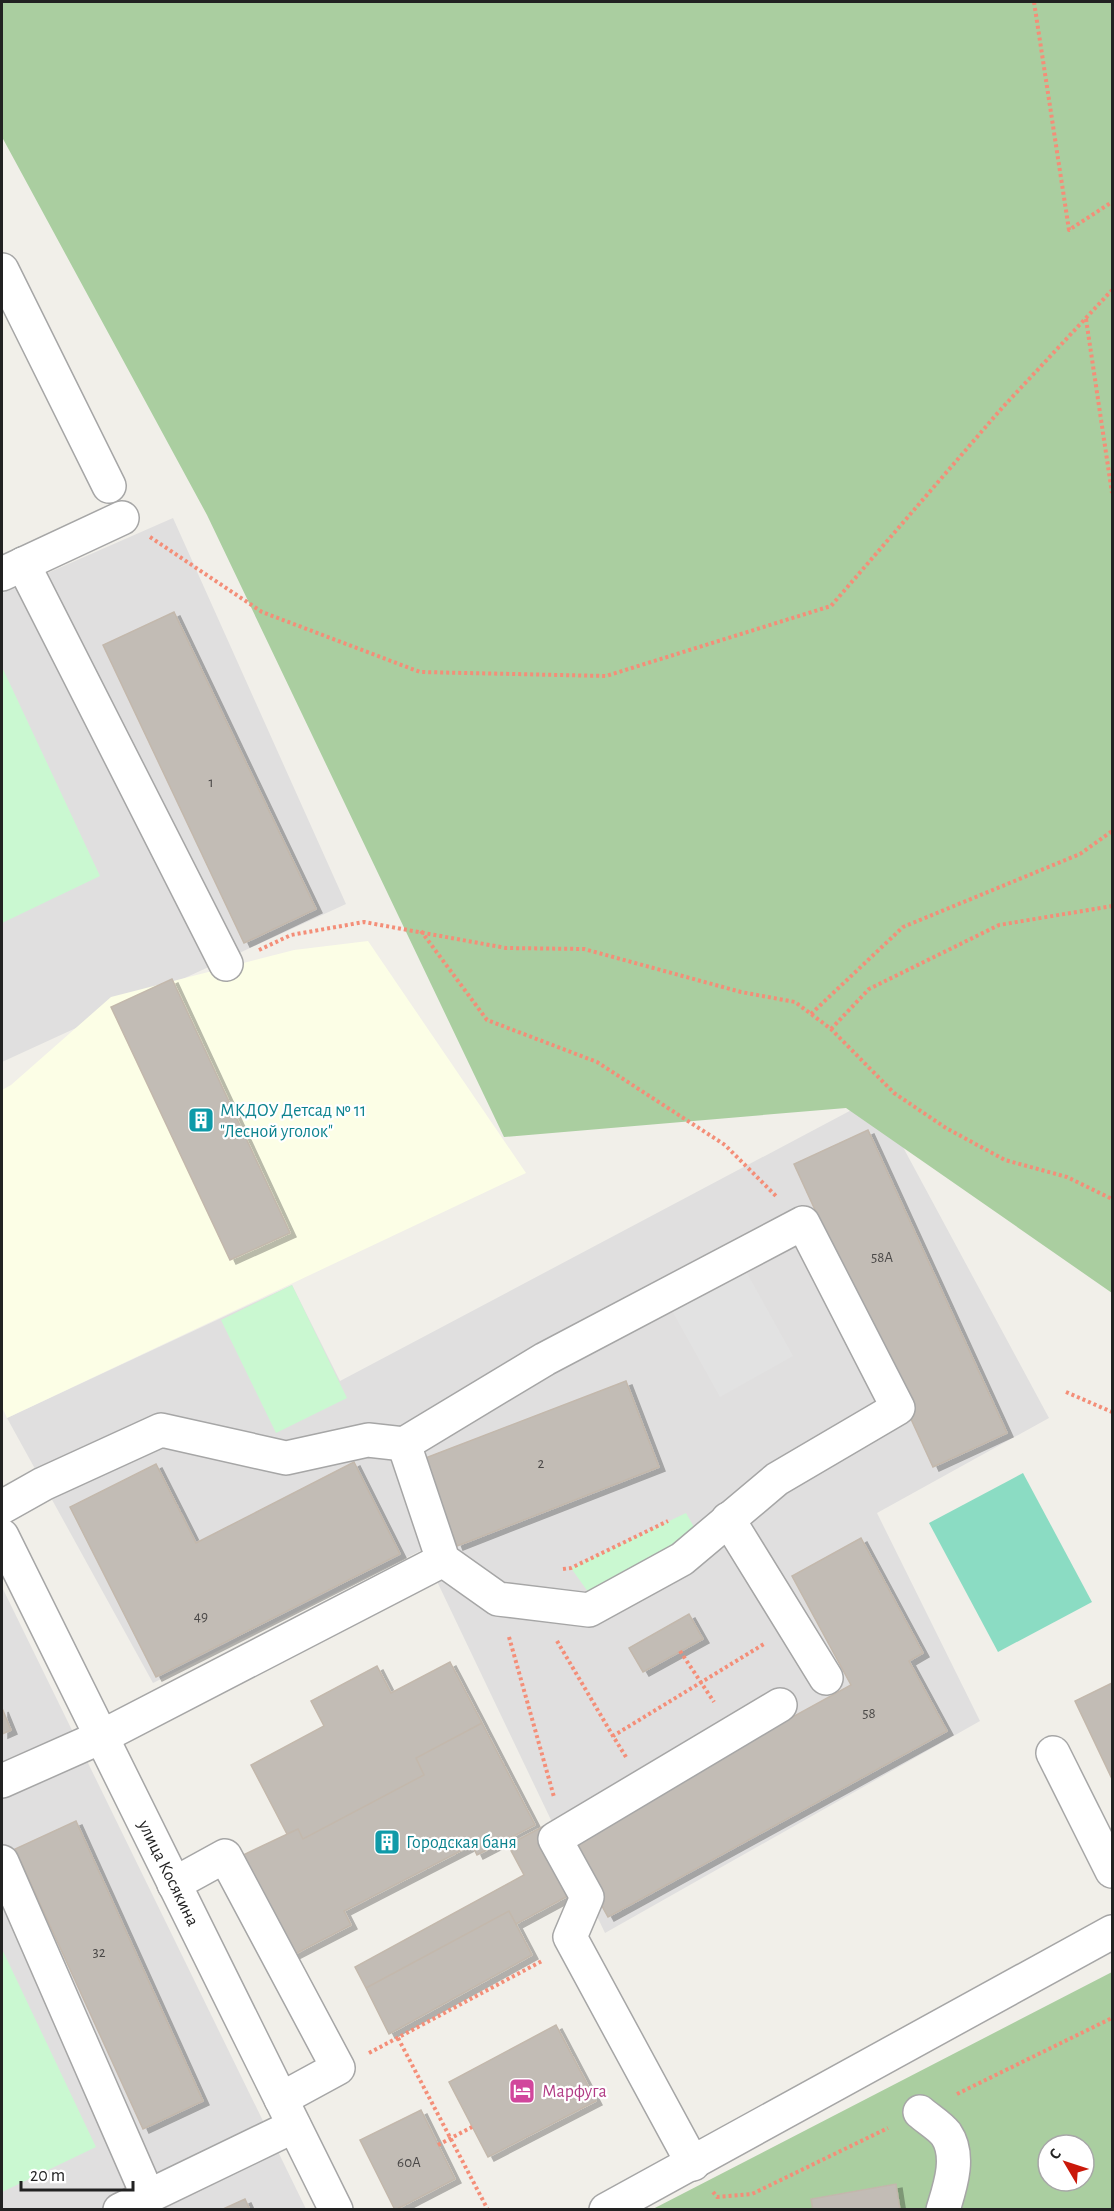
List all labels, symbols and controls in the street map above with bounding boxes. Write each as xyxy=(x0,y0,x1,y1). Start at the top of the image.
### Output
house number: 1 xyxy=(208,775,214,790)
place label: МКДОУ Детсад № 11 "Лесной уголок" xyxy=(220,1102,366,1141)
building icon: МКДОУ Детсад № 11 "Лесной уголок" xyxy=(186,1105,216,1135)
house number: 58А xyxy=(871,1250,893,1265)
house number: 2 xyxy=(538,1456,545,1471)
house number: 49 xyxy=(194,1609,208,1624)
house number: 58 xyxy=(862,1706,876,1721)
street label: улица Косякина xyxy=(134,1817,202,1929)
building icon: Городская баня xyxy=(372,1827,402,1857)
place label: Городская баня xyxy=(406,1833,517,1852)
house number: 32 xyxy=(92,1945,106,1960)
hotel icon: Марфуга xyxy=(507,2076,537,2106)
place label: Марфуга xyxy=(542,2083,607,2101)
north arrow xyxy=(1036,2133,1096,2193)
text: С xyxy=(1046,2146,1064,2163)
scale bar xyxy=(21,2154,134,2192)
house number: 60А xyxy=(397,2155,421,2170)
text: 20 m xyxy=(30,2167,65,2185)

